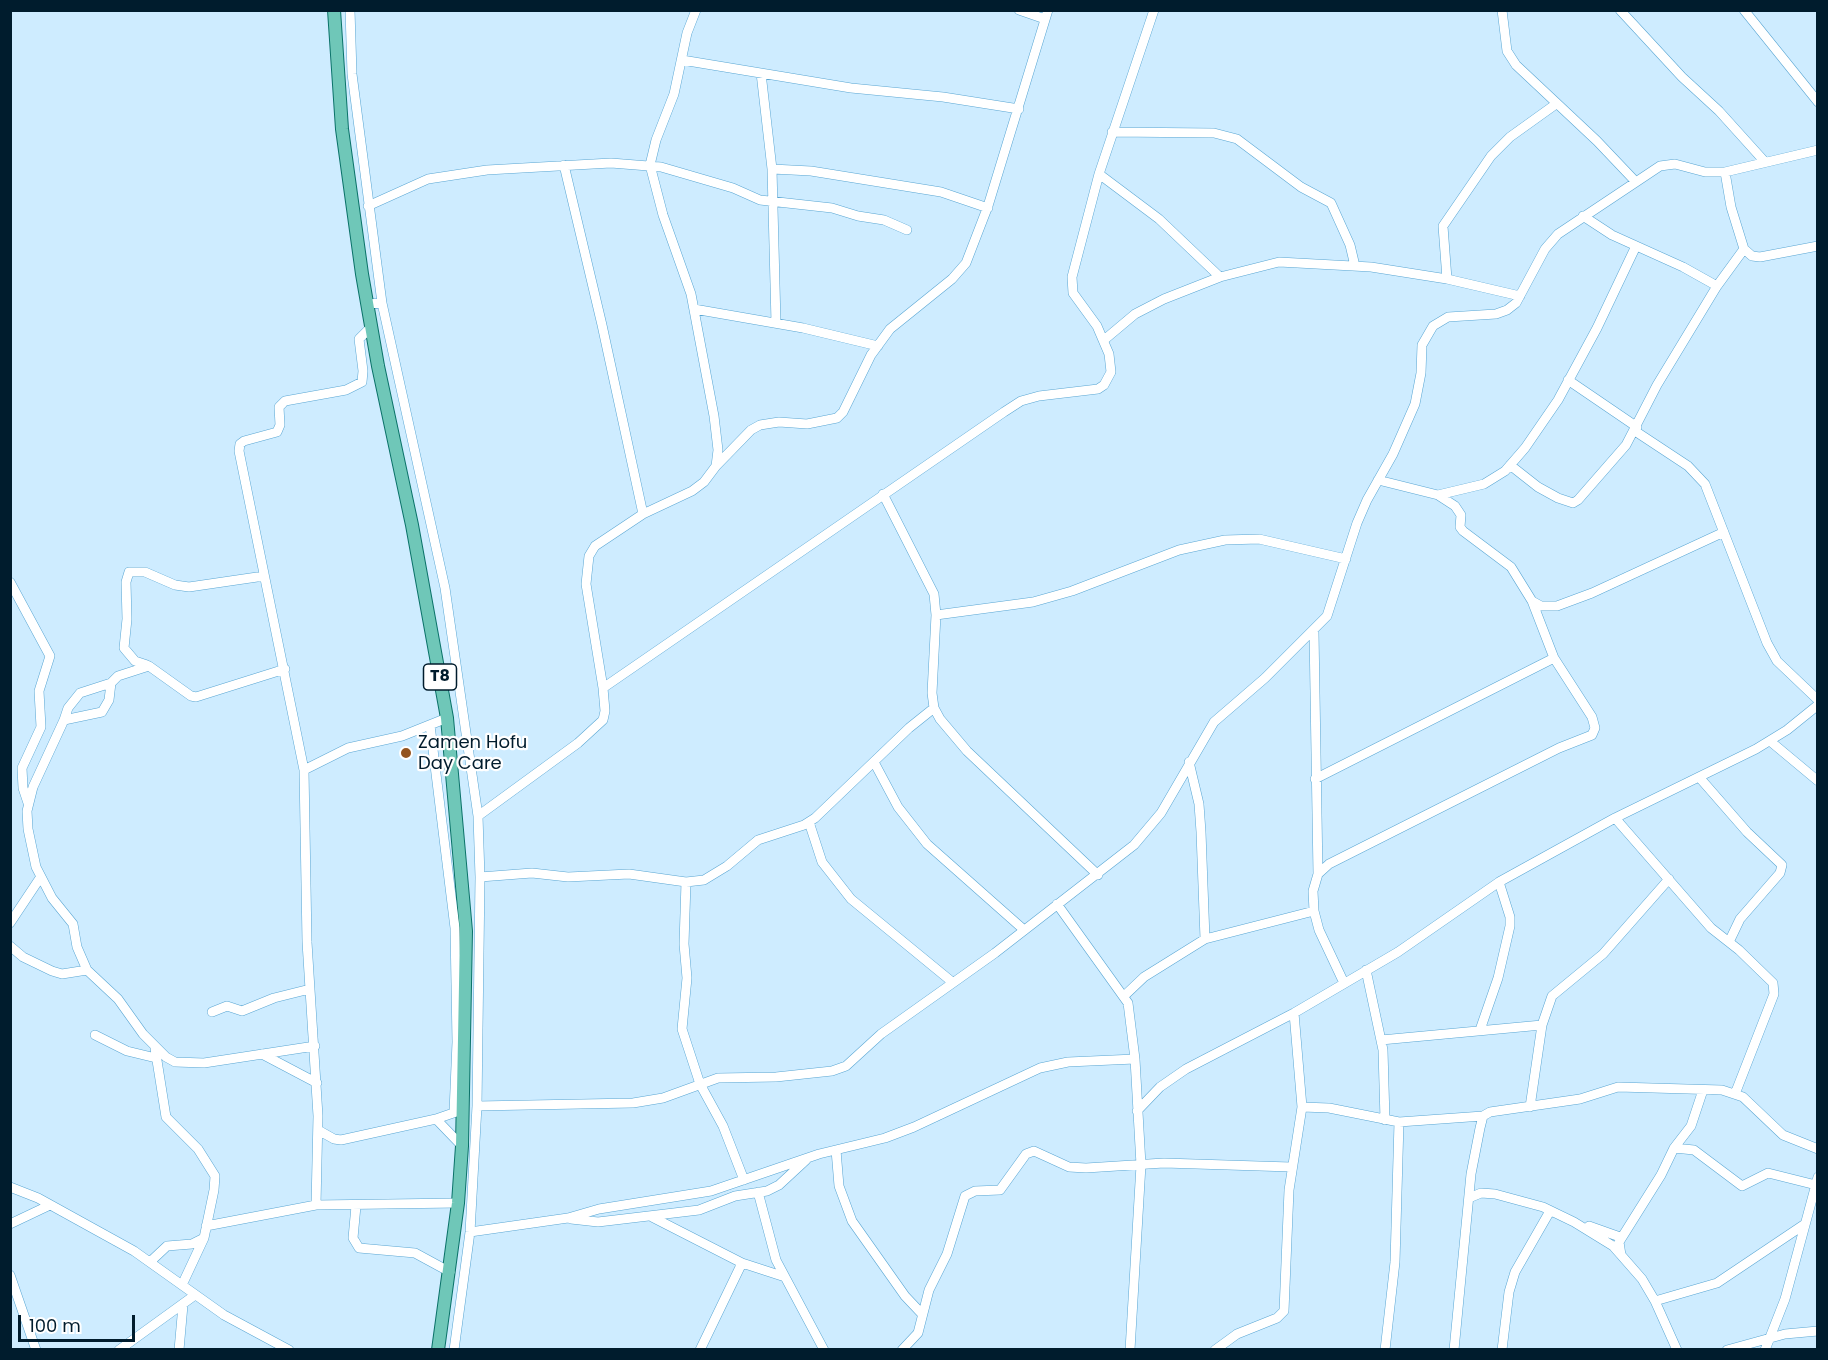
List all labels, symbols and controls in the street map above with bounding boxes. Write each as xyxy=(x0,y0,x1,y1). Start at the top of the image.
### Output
road number: T8 xyxy=(424,664,456,690)
place label: Zamen Hofu Day Care xyxy=(418,732,527,774)
marker: Zamen Hofu Day Care xyxy=(399,746,413,760)
scale bar xyxy=(21,1303,138,1341)
text: 100 m xyxy=(29,1313,81,1338)

